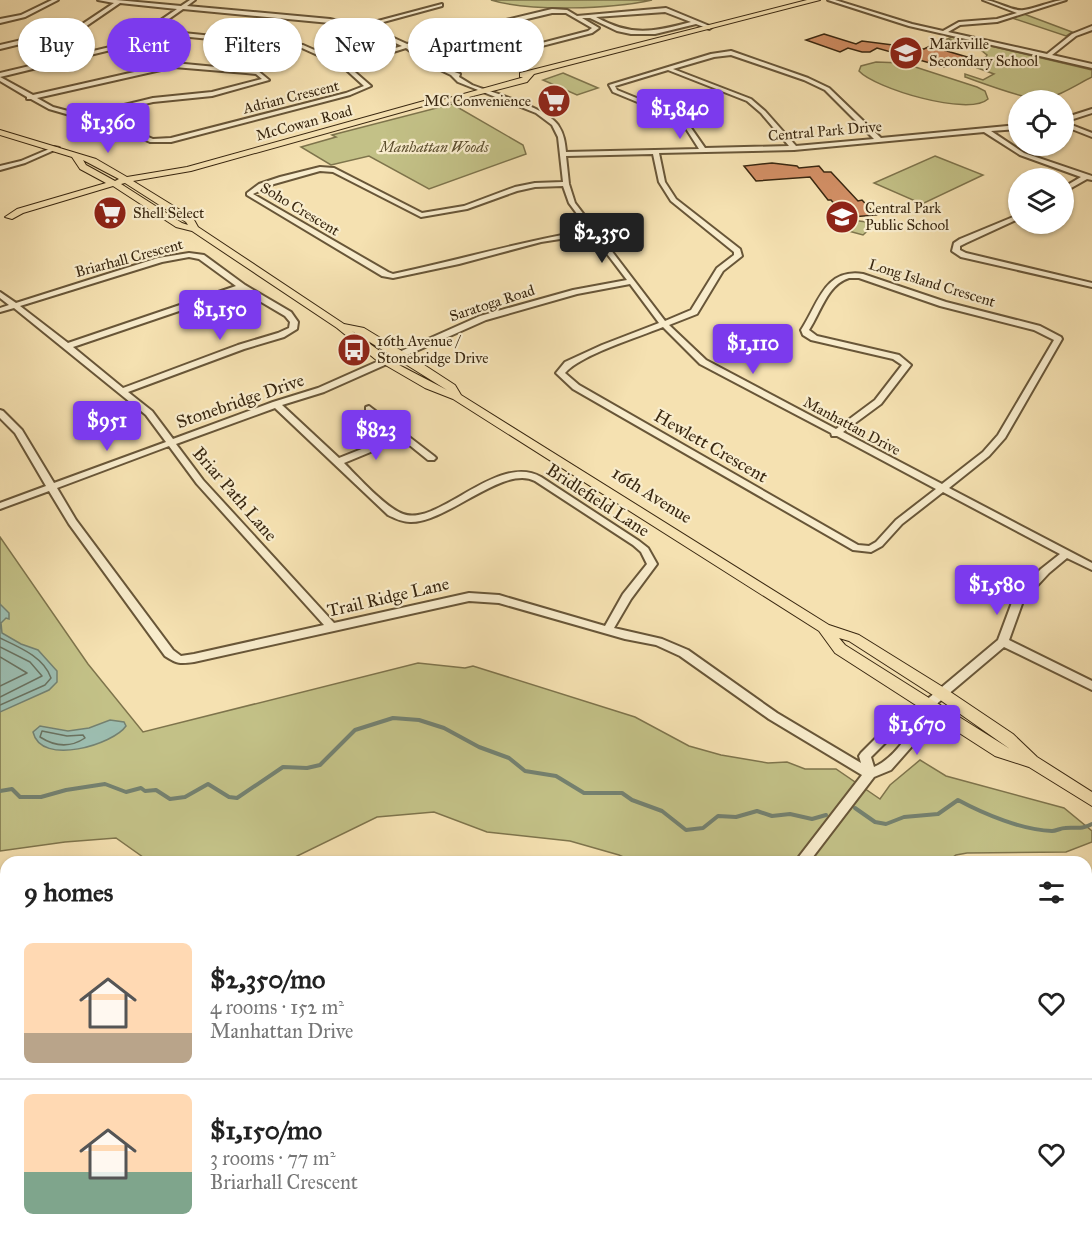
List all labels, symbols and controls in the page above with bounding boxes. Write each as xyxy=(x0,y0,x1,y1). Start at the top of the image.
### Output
chip: Buy xyxy=(18,18,95,72)
chip: Rent xyxy=(107,18,191,72)
chip: Filters xyxy=(203,18,302,72)
chip: New xyxy=(314,18,396,72)
chip: Apartment xyxy=(408,18,544,72)
school or university icon: Markville Secondary School xyxy=(888,35,924,71)
place label: Markville Secondary School xyxy=(929,35,1039,70)
street label: Adrian Crescent xyxy=(240,76,342,118)
supermarket icon: MC Convenience xyxy=(536,83,572,119)
pin: $1,840 xyxy=(631,89,729,140)
map controls xyxy=(1008,90,1074,234)
button: locate xyxy=(1008,90,1074,156)
place label: MC Convenience xyxy=(424,92,531,110)
text: $1,840 xyxy=(651,96,709,120)
street label: McCowan Road xyxy=(254,101,355,144)
pin: $1,360 xyxy=(59,103,157,154)
text: $1,360 xyxy=(81,110,135,134)
street label: Central Park Drive xyxy=(767,117,883,145)
park label: Manhattan Woods xyxy=(378,138,489,156)
button: layers xyxy=(1008,168,1074,234)
street label: Soho Crescent xyxy=(257,178,343,240)
supermarket icon: Shell Select xyxy=(92,195,128,231)
school or university icon: Central Park Public School xyxy=(824,199,860,235)
place label: Central Park Public School xyxy=(865,199,950,234)
place label: Shell Select xyxy=(133,204,205,222)
pin: $2,350 xyxy=(553,213,651,264)
text: $2,350 xyxy=(574,220,630,244)
street label: Briarhall Crescent xyxy=(73,235,186,281)
street label: Long Island Crescent xyxy=(866,255,998,311)
street label: Saratoga Road xyxy=(447,281,537,325)
pin: $1,150 xyxy=(171,290,269,341)
text: $1,150 xyxy=(193,297,247,321)
pin: $1,110 xyxy=(704,324,802,375)
text: $1,110 xyxy=(727,331,779,355)
bus stop icon: 16th Avenue / Stonebridge Drive xyxy=(336,332,372,368)
place label: 16th Avenue / Stonebridge Drive xyxy=(377,332,489,367)
street label: Stonebridge Drive xyxy=(173,369,307,434)
street label: Manhattan Drive xyxy=(800,393,904,459)
pin: $951 xyxy=(71,401,143,452)
street label: Hewlett Crescent xyxy=(650,405,772,488)
text: $951 xyxy=(87,408,127,432)
pin: $823 xyxy=(340,410,412,461)
text: $823 xyxy=(356,417,396,441)
street label: Briar Path Lane xyxy=(188,442,282,546)
street label: Bridlefield Lane xyxy=(542,458,654,542)
street label: 16th Avenue xyxy=(608,462,696,528)
pin: $1,580 xyxy=(948,565,1046,616)
street label: Trail Ridge Lane xyxy=(325,572,451,623)
text: $1,580 xyxy=(969,572,1025,596)
pin: $1,670 xyxy=(868,705,966,756)
text: $1,670 xyxy=(888,712,946,736)
text: 9 homes xyxy=(24,876,113,908)
icon: filters xyxy=(1035,876,1068,909)
text: $2,350/mo xyxy=(210,963,325,995)
icon: home xyxy=(72,967,144,1039)
icon: heart xyxy=(1035,987,1068,1020)
text: 4 rooms · 152 m² xyxy=(210,995,344,1019)
text: Manhattan Drive xyxy=(210,1019,353,1043)
text: $1,150/mo xyxy=(210,1114,322,1146)
icon: home xyxy=(72,1118,144,1190)
icon: heart xyxy=(1035,1138,1068,1171)
text: 3 rooms · 77 m² xyxy=(210,1146,335,1170)
text: Briarhall Crescent xyxy=(210,1170,358,1194)

